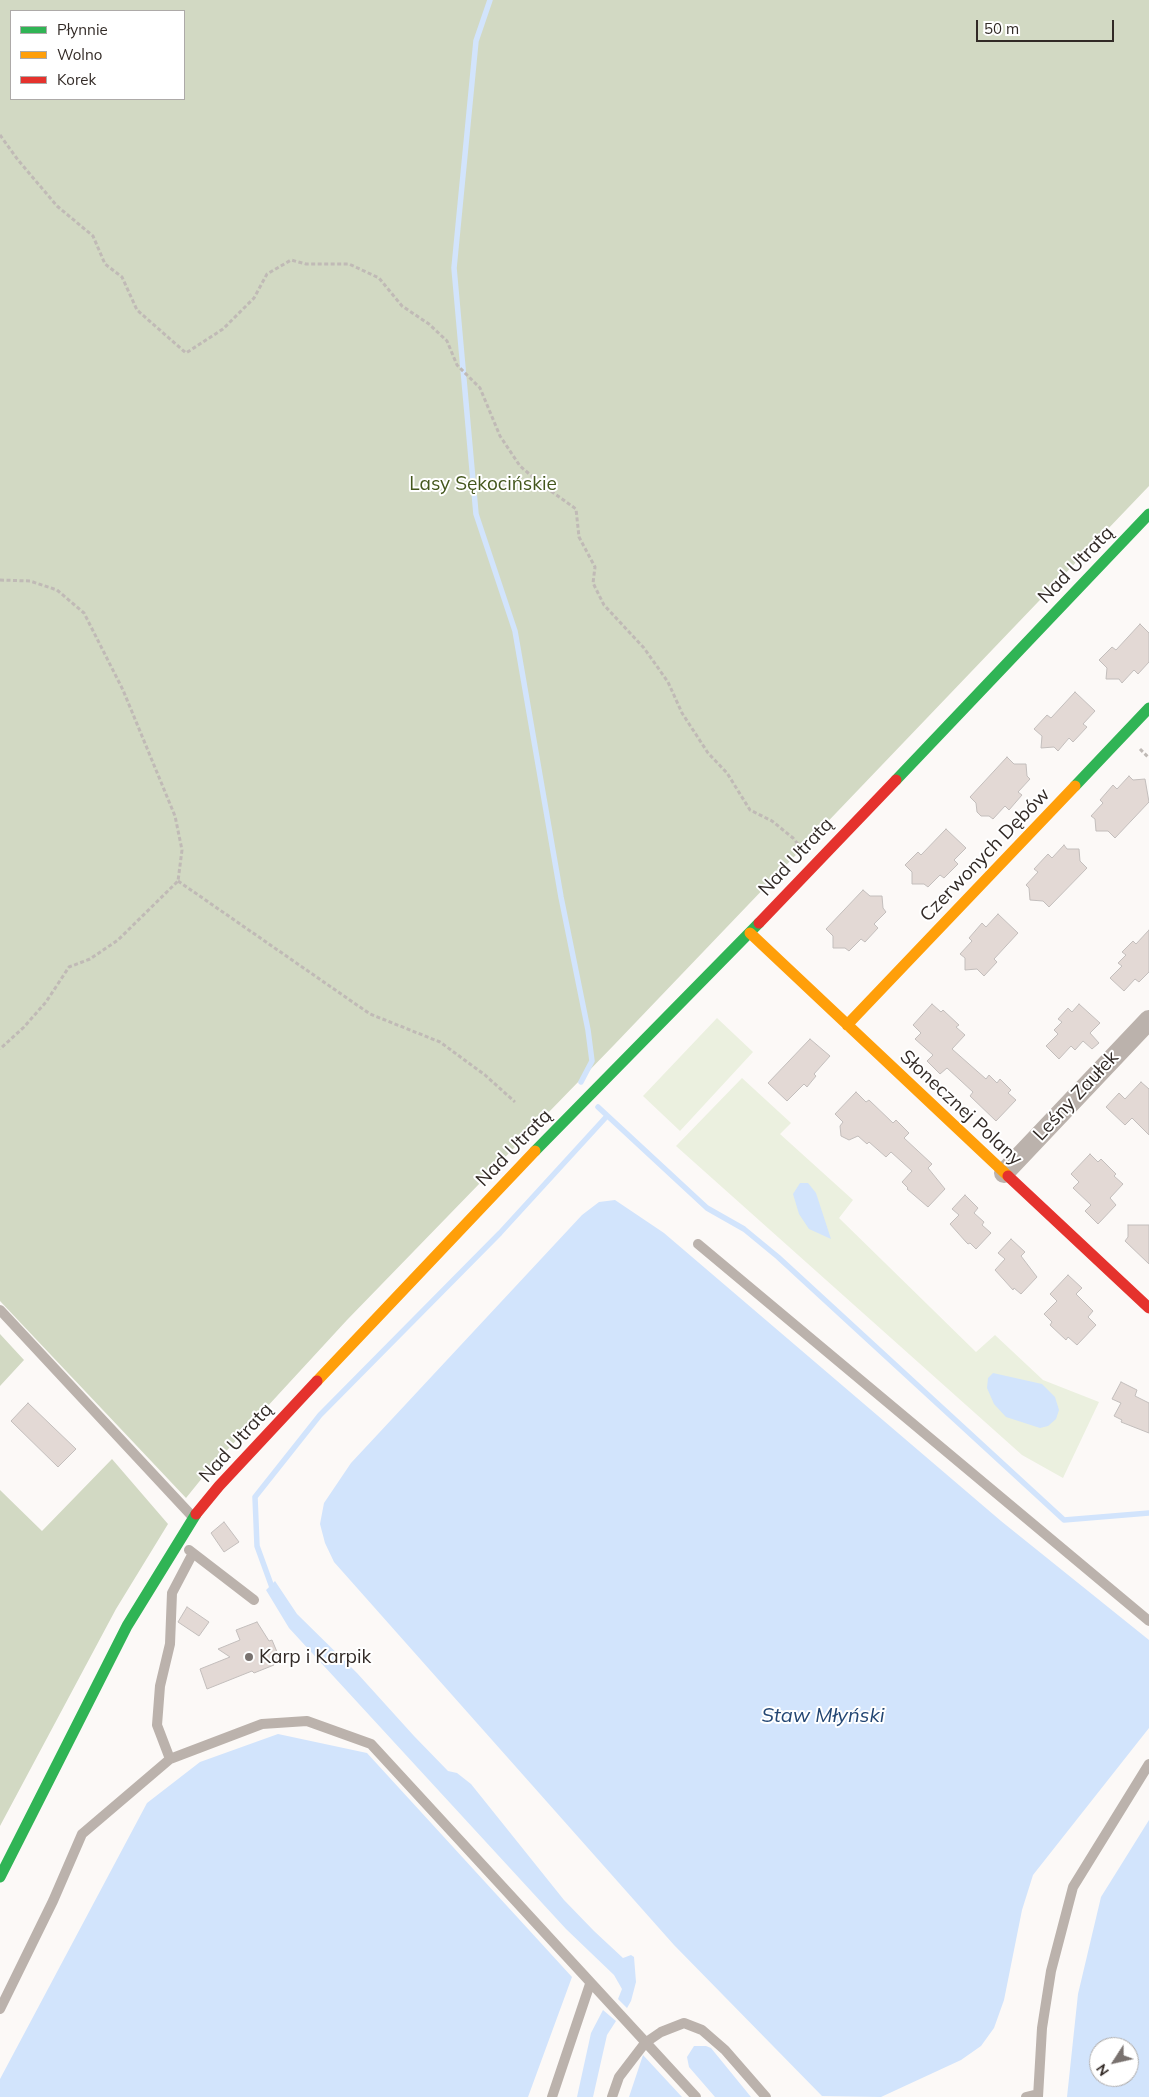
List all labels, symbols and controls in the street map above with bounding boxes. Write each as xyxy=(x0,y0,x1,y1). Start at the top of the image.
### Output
legend xyxy=(10,10,185,100)
scale bar xyxy=(979,10,1116,42)
text: 50 m xyxy=(984,19,1019,38)
text: Płynnie xyxy=(57,20,108,39)
text: Wolno xyxy=(57,45,102,64)
text: Korek xyxy=(57,70,96,89)
park label: Lasy Sękocińskie xyxy=(409,473,557,495)
street label: Nad Utratą xyxy=(1034,522,1118,608)
street label: Czerwonych Dębów xyxy=(915,783,1055,927)
street label: Nad Utratą xyxy=(754,813,838,901)
street label: Słonecznej Polany xyxy=(895,1046,1027,1170)
street label: Leśny Zaułek xyxy=(1029,1046,1123,1146)
street label: Nad Utratą xyxy=(472,1105,556,1191)
street label: Nad Utratą xyxy=(194,1399,278,1487)
place label: Karp i Karpik xyxy=(259,1646,371,1668)
marker: Karp i Karpik xyxy=(243,1651,255,1663)
water label: Staw Młyński xyxy=(761,1704,885,1728)
north arrow xyxy=(1089,2037,1139,2087)
text: N xyxy=(1092,2061,1113,2080)

